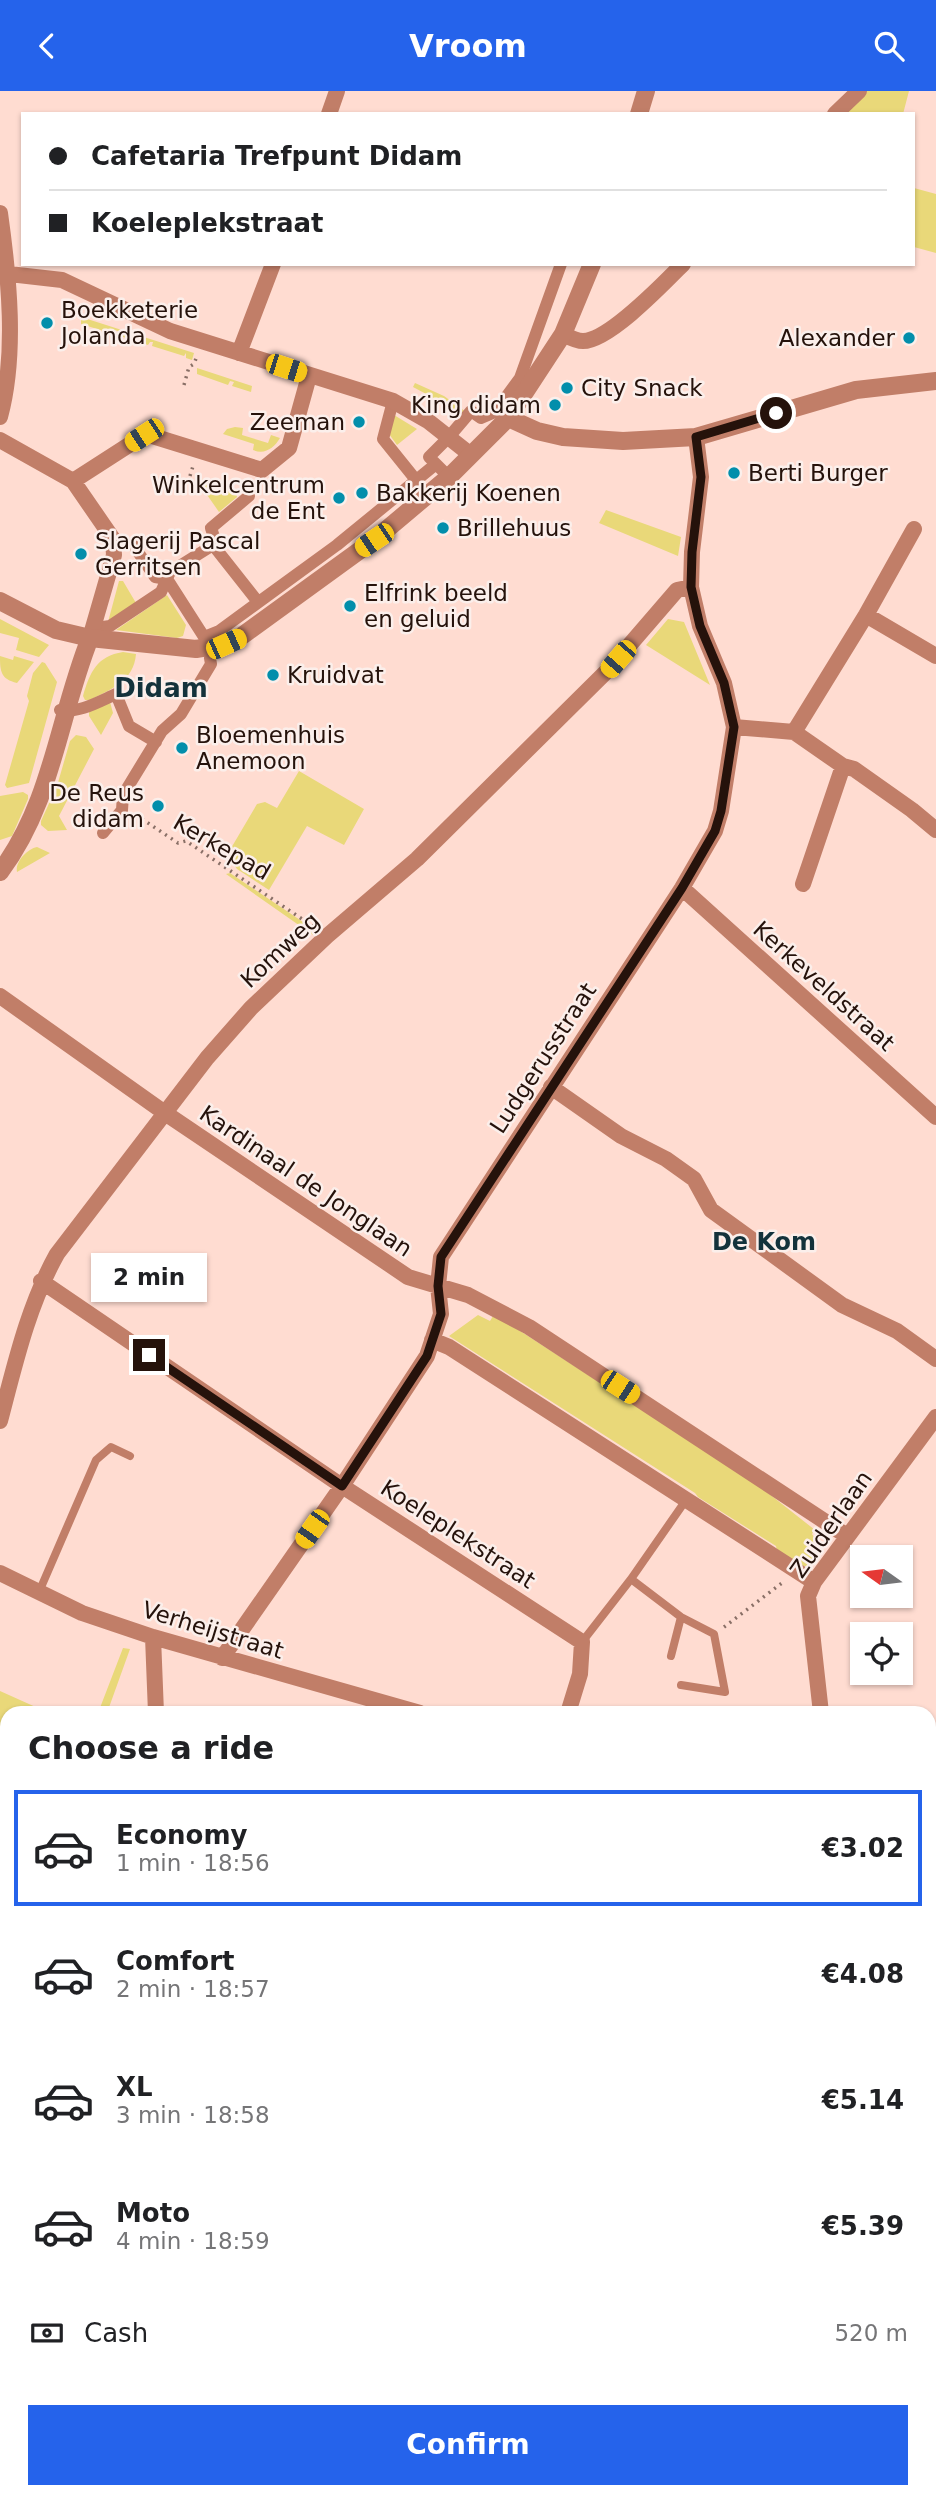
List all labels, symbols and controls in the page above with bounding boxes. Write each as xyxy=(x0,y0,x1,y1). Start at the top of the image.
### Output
icon: back xyxy=(28,27,66,65)
text: Vroom xyxy=(409,27,527,65)
icon: search xyxy=(870,27,908,65)
text: Cafetaria Trefpunt Didam xyxy=(91,141,462,171)
text: Koeleplekstraat xyxy=(91,208,323,238)
place label: Boekketerie Jolanda xyxy=(59,297,198,349)
marker: Boekketerie Jolanda xyxy=(39,315,55,331)
place label: Alexander xyxy=(779,325,896,351)
marker: Alexander xyxy=(901,330,917,346)
car xyxy=(263,352,310,384)
place label: City Snack xyxy=(581,375,703,401)
marker: City Snack xyxy=(559,380,575,396)
place label: King didam xyxy=(411,392,541,418)
marker: King didam xyxy=(547,397,563,413)
route start xyxy=(760,397,792,429)
place label: Zeeman xyxy=(250,409,345,435)
marker: Zeeman xyxy=(351,414,367,430)
car xyxy=(121,415,168,455)
place label: Berti Burger xyxy=(748,460,888,486)
marker: Berti Burger xyxy=(726,465,742,481)
place label: Winkelcentrum de Ent xyxy=(152,472,325,524)
place label: Bakkerij Koenen xyxy=(376,480,561,506)
marker: Bakkerij Koenen xyxy=(354,485,370,501)
marker: Winkelcentrum de Ent xyxy=(331,490,347,506)
place label: Brillehuus xyxy=(457,515,571,541)
car xyxy=(351,520,398,560)
marker: Brillehuus xyxy=(435,520,451,536)
place label: Slagerij Pascal Gerritsen xyxy=(95,528,260,580)
marker: Slagerij Pascal Gerritsen xyxy=(73,546,89,562)
place label: Elfrink beeld en geluid xyxy=(364,580,508,632)
marker: Elfrink beeld en geluid xyxy=(342,598,358,614)
car xyxy=(203,626,250,662)
car xyxy=(597,636,640,682)
place label: Kruidvat xyxy=(287,662,384,688)
marker: Kruidvat xyxy=(265,667,281,683)
district label: Didam xyxy=(114,673,208,703)
place label: Bloemenhuis Anemoon xyxy=(196,722,345,774)
marker: Bloemenhuis Anemoon xyxy=(174,740,190,756)
place label: De Reus didam xyxy=(49,780,144,832)
marker: De Reus didam xyxy=(150,798,166,814)
street label: Kerkepad xyxy=(169,809,275,885)
street label: Komweg xyxy=(235,907,325,993)
street label: Kerkeveldstraat xyxy=(748,916,900,1056)
street label: Ludgerusstraat xyxy=(485,978,601,1138)
street label: Kardinaal de Jonglaan xyxy=(195,1100,417,1262)
district label: De Kom xyxy=(712,1228,816,1256)
callout: 2 min xyxy=(91,1253,207,1303)
text: 2 min xyxy=(113,1264,185,1290)
route end xyxy=(133,1339,165,1371)
car xyxy=(597,1367,644,1407)
street label: Zuiderlaan xyxy=(785,1466,877,1582)
street label: Koeleplekstraat xyxy=(376,1474,540,1594)
car xyxy=(292,1506,333,1552)
north arrow xyxy=(850,1545,914,1608)
map controls xyxy=(850,1545,913,1685)
street label: Verheijstraat xyxy=(139,1596,287,1664)
button: locate xyxy=(850,1622,913,1685)
text: Choose a ride xyxy=(28,1729,274,1767)
icon: car xyxy=(32,1817,95,1880)
text: Economy xyxy=(116,1820,247,1850)
text: €3.02 xyxy=(822,1833,904,1863)
text: 1 min · 18:56 xyxy=(116,1850,270,1876)
icon: car xyxy=(32,1943,95,2006)
text: Comfort xyxy=(116,1946,234,1976)
text: €4.08 xyxy=(822,1959,904,1989)
text: 2 min · 18:57 xyxy=(116,1976,270,2002)
icon: car xyxy=(32,2069,95,2132)
text: XL xyxy=(116,2072,153,2102)
text: €5.14 xyxy=(822,2085,904,2115)
text: 3 min · 18:58 xyxy=(116,2102,270,2128)
icon: car xyxy=(32,2195,95,2258)
text: Moto xyxy=(116,2198,190,2228)
text: €5.39 xyxy=(822,2211,904,2241)
text: 4 min · 18:59 xyxy=(116,2228,270,2254)
icon: cash xyxy=(28,2314,66,2352)
text: Cash xyxy=(84,2318,148,2348)
text: 520 m xyxy=(834,2320,908,2346)
button: Confirm xyxy=(28,2405,908,2485)

